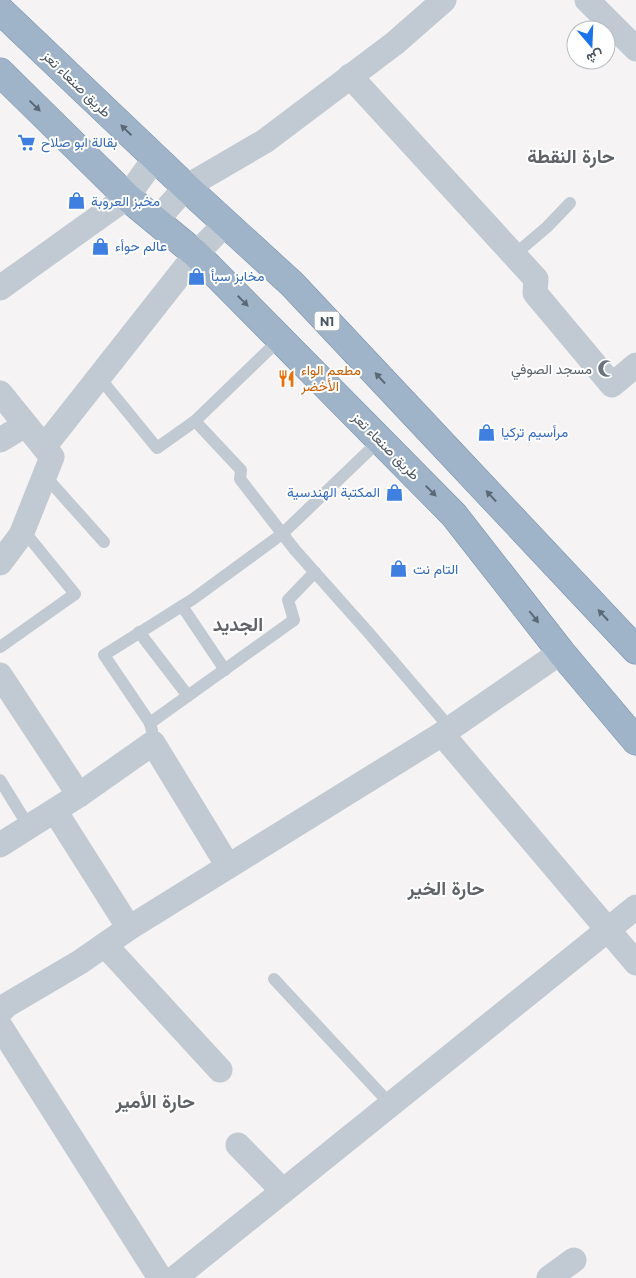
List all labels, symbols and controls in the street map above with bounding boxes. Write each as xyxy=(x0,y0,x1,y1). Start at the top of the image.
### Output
north arrow xyxy=(566,20,616,70)
street label: طريق صنعاء تعز xyxy=(38,46,115,121)
text: ش xyxy=(584,46,606,69)
one-way arrow xyxy=(29,100,41,112)
one-way arrow xyxy=(120,124,132,136)
supermarket icon: بقالة ابو صلاح xyxy=(17,132,37,152)
place label: بقالة ابو صلاح xyxy=(41,133,118,153)
district label: حارة النقطة xyxy=(527,145,615,169)
shop icon: مخبز العروبة xyxy=(67,191,87,211)
place label: مخبز العروبة xyxy=(91,192,160,210)
shop icon: عالم حوأء xyxy=(91,236,111,256)
place label: عالم حوأء xyxy=(115,237,167,255)
shop icon: مخابز سبأ xyxy=(187,266,207,286)
place label: مخابز سبأ xyxy=(211,267,264,285)
one-way arrow xyxy=(237,295,249,307)
road number: N1 xyxy=(314,312,340,331)
mosque icon: مسجد الصوفي xyxy=(596,359,616,379)
place label: مسجد الصوفي xyxy=(511,360,592,381)
place label: مطعم الواء الأخضر xyxy=(300,361,361,395)
restaurant icon: مطعم الواء الأخضر xyxy=(277,368,297,388)
one-way arrow xyxy=(374,372,386,384)
street label: طريق صنعاء تعز xyxy=(348,408,424,484)
shop icon: مرأسيم تركيا xyxy=(477,422,497,442)
place label: مرأسيم تركيا xyxy=(501,423,568,441)
shop icon: المكتبة الهندسية xyxy=(384,482,404,502)
place label: المكتبة الهندسية xyxy=(287,483,380,501)
one-way arrow xyxy=(425,485,437,497)
one-way arrow xyxy=(485,491,497,503)
shop icon: التام نت xyxy=(389,559,409,579)
place label: التام نت xyxy=(413,560,458,578)
one-way arrow xyxy=(597,609,609,621)
one-way arrow xyxy=(528,610,539,623)
district label: الجديد xyxy=(213,613,263,636)
district label: حارة الخير xyxy=(407,877,484,901)
district label: حارة الأمير xyxy=(114,1090,195,1114)

